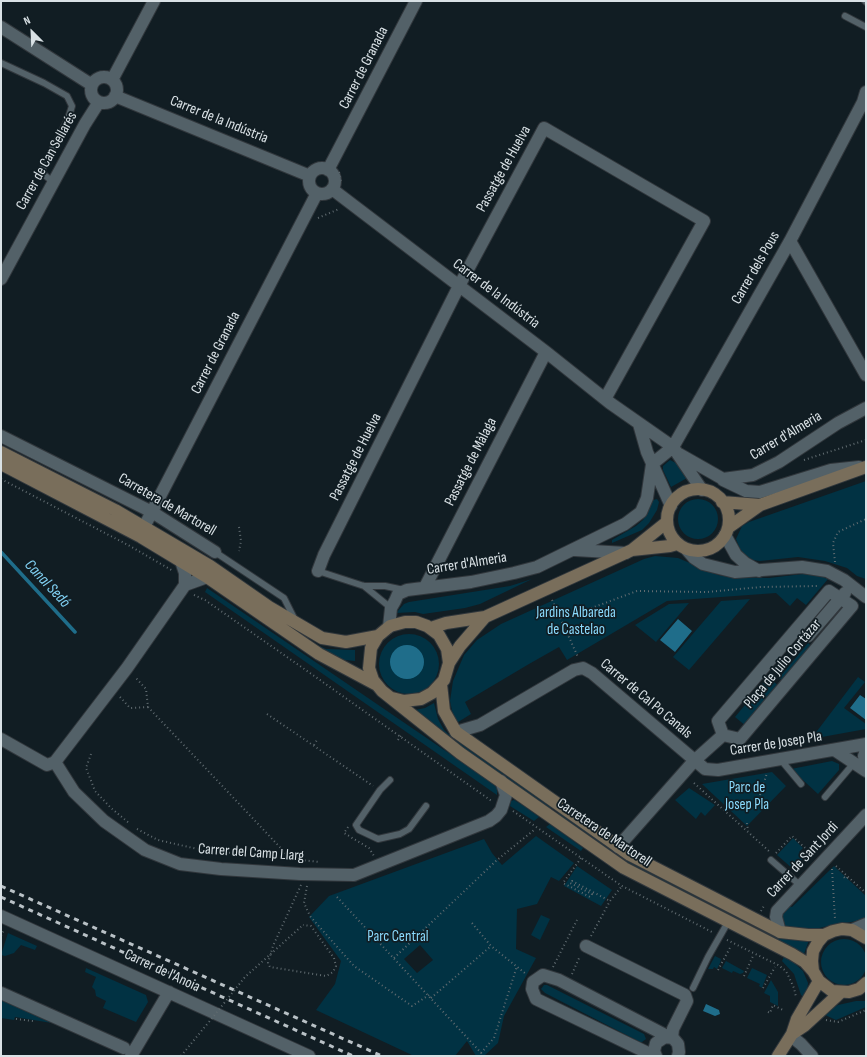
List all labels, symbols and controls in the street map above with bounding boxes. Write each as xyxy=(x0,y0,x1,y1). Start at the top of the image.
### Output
north arrow xyxy=(12,12,52,52)
text: N xyxy=(22,13,32,28)
street label: Carrer de Granada xyxy=(336,24,392,112)
street label: Carrer de la Indústria xyxy=(167,92,271,148)
street label: Carrer de Can Sellarés xyxy=(13,109,81,213)
street label: Passatge de Huelva xyxy=(473,123,535,215)
street label: Carrer dels Pous xyxy=(728,228,784,308)
street label: Carrer de la Indústria xyxy=(449,255,543,333)
street label: Carrer de Granada xyxy=(188,309,244,397)
street label: Carrer d'Almeria xyxy=(747,408,825,464)
street label: Passatge de Huelva xyxy=(326,410,386,504)
street label: Passatge de Màlaga xyxy=(441,415,501,509)
street label: Carretera de Martorell xyxy=(115,470,219,540)
street label: Carrer d'Almeria xyxy=(426,549,508,579)
water label: Canal Sedó xyxy=(20,556,74,612)
park label: Jardins Albareda de Castelao xyxy=(536,604,616,639)
street label: Plaça de Julio Cortázar xyxy=(740,616,826,712)
street label: Carrer de Cal Po Canals xyxy=(596,655,696,743)
street label: Carrer de Josep Pla xyxy=(729,728,823,760)
park label: Parc de Josep Pla xyxy=(725,779,769,814)
street label: Carretera de Martorell xyxy=(553,795,655,871)
street label: Carrer de Sant Jordi xyxy=(763,819,843,901)
street label: Carrer del Camp Llarg xyxy=(197,840,305,866)
park label: Parc Central xyxy=(367,928,429,946)
street label: Carrer de l'Anoia xyxy=(121,946,203,996)

